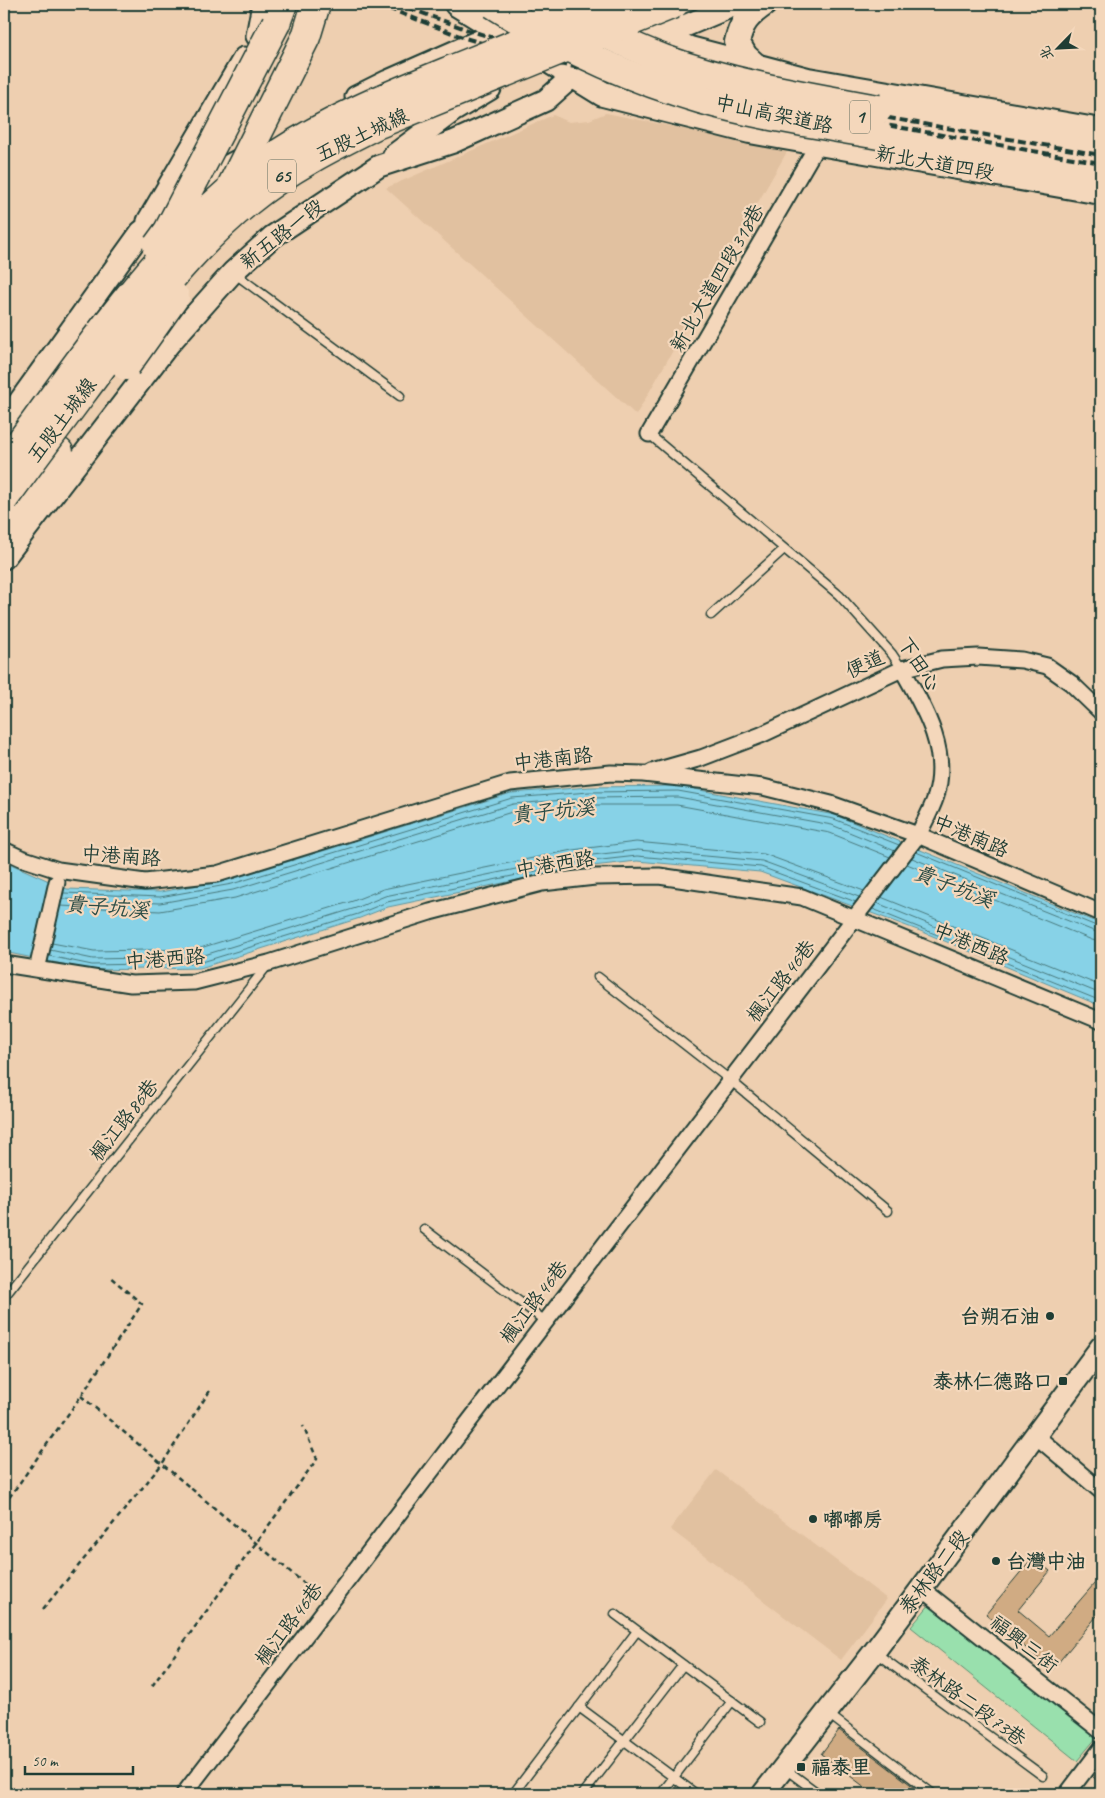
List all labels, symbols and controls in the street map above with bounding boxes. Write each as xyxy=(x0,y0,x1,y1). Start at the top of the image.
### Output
north arrow xyxy=(1032,22,1082,72)
text: 北 xyxy=(1036,43,1057,63)
street label: 中山高架道路 xyxy=(713,89,836,139)
road number: 1 xyxy=(850,100,870,134)
street label: 五股土城線 xyxy=(311,103,413,167)
street label: 新北大道四段 xyxy=(874,140,996,186)
road number: 65 xyxy=(268,160,296,192)
street label: 新五路一段 xyxy=(235,193,329,275)
street label: 新北大道四段318巷 xyxy=(664,199,770,357)
street label: 五股土城線 xyxy=(22,373,102,467)
street label: 下田心 xyxy=(892,632,946,696)
street label: 便道 xyxy=(842,644,888,684)
street label: 中港南路 xyxy=(512,742,595,776)
water label: 貴子坑溪 xyxy=(510,794,597,828)
street label: 中港南路 xyxy=(929,809,1014,864)
street label: 中港南路 xyxy=(80,841,163,871)
street label: 中港西路 xyxy=(514,845,597,883)
water label: 貴子坑溪 xyxy=(910,859,999,914)
water label: 貴子坑溪 xyxy=(64,890,151,924)
street label: 中港西路 xyxy=(929,917,1014,972)
street label: 楓江路46巷 xyxy=(741,934,822,1027)
street label: 中港西路 xyxy=(124,944,207,974)
street label: 楓江路86巷 xyxy=(84,1073,165,1166)
street label: 楓江路46巷 xyxy=(495,1255,574,1349)
place label: 台朔石油 xyxy=(960,1304,1040,1329)
marker: 台朔石油 xyxy=(1044,1310,1056,1322)
place label: 泰林仁德路口 xyxy=(933,1369,1053,1394)
marker: 泰林仁德路口 xyxy=(1057,1375,1069,1387)
place label: 嘟嘟房 xyxy=(823,1507,883,1532)
marker: 嘟嘟房 xyxy=(807,1513,819,1525)
street label: 泰林路二段 xyxy=(894,1525,974,1619)
place label: 台灣中油 xyxy=(1006,1549,1086,1574)
marker: 台灣中油 xyxy=(990,1555,1002,1567)
street label: 楓江路46巷 xyxy=(250,1577,329,1671)
street label: 福興三街 xyxy=(985,1610,1063,1678)
street label: 泰林路二段73巷 xyxy=(905,1650,1032,1752)
scale bar xyxy=(25,1743,132,1775)
text: 50 m xyxy=(32,1752,59,1771)
place label: 福泰里 xyxy=(811,1755,871,1780)
marker: 福泰里 xyxy=(795,1761,807,1773)

